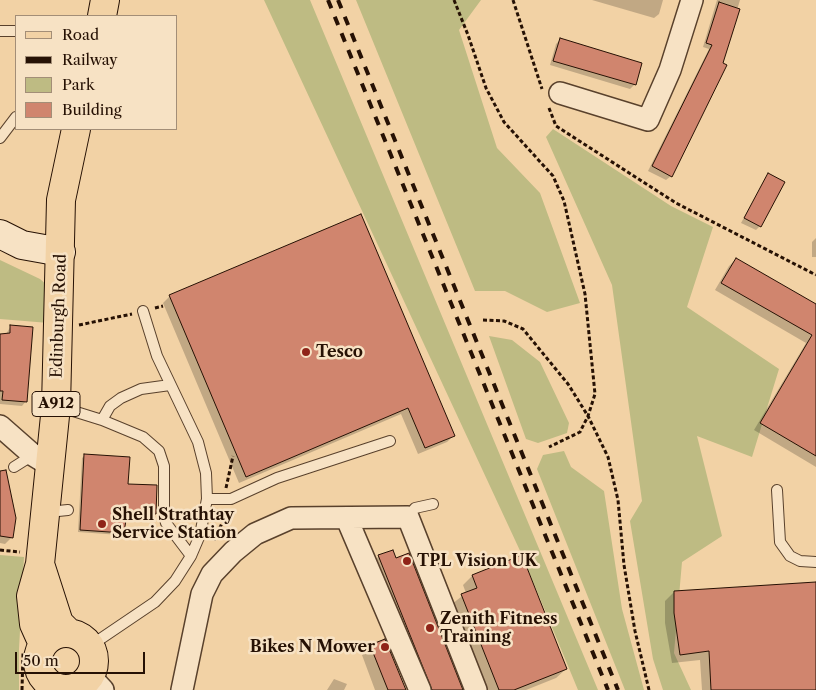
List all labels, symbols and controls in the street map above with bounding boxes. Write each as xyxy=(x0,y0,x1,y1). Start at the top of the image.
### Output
legend xyxy=(15,15,178,130)
text: Road xyxy=(62,25,99,44)
text: Railway xyxy=(62,50,118,69)
text: Park xyxy=(62,75,95,94)
text: Building xyxy=(62,100,122,119)
street label: Edinburgh Road xyxy=(47,254,71,378)
place label: Tesco xyxy=(316,342,363,362)
marker: Tesco xyxy=(300,346,312,358)
road number: A912 xyxy=(32,392,80,416)
place label: Shell Strathtay Service Station xyxy=(112,505,237,543)
marker: Shell Strathtay Service Station xyxy=(96,518,108,530)
place label: TPL Vision UK xyxy=(417,551,537,571)
marker: TPL Vision UK xyxy=(401,555,413,567)
place label: Zenith Fitness Training xyxy=(440,609,558,647)
marker: Zenith Fitness Training xyxy=(424,622,436,634)
place label: Bikes N Mower xyxy=(250,637,375,657)
marker: Bikes N Mower xyxy=(379,641,391,653)
scale bar xyxy=(18,642,148,674)
text: 50 m xyxy=(23,651,59,670)

